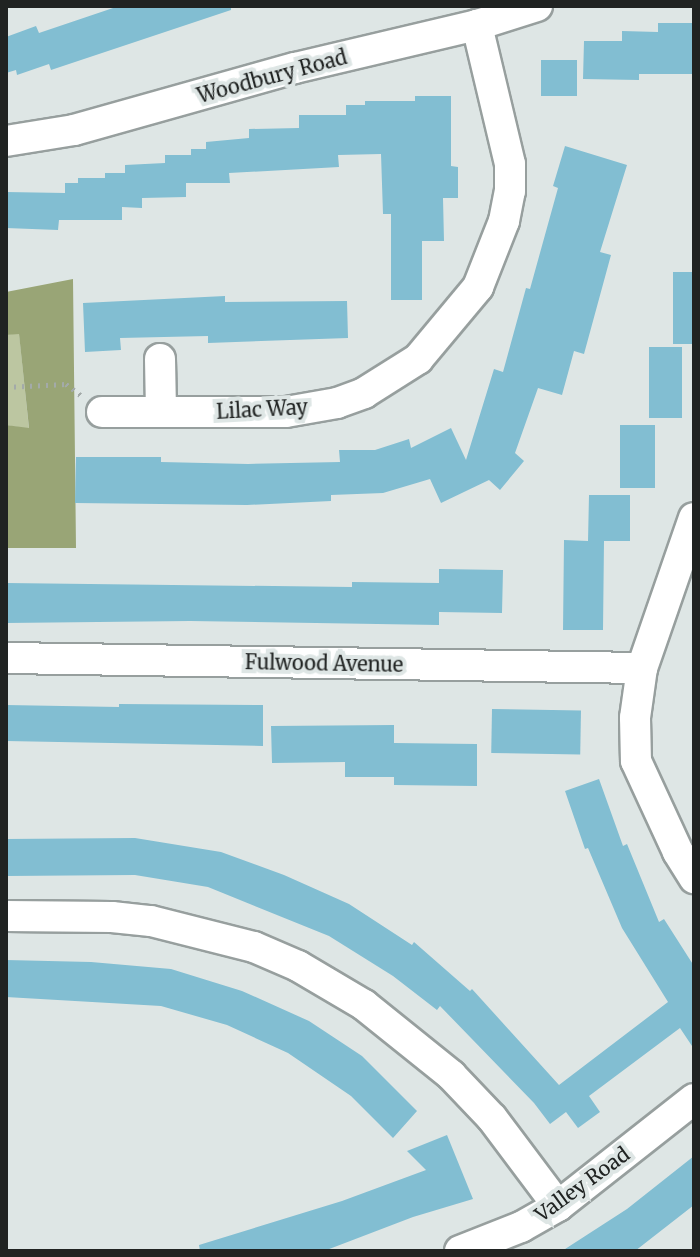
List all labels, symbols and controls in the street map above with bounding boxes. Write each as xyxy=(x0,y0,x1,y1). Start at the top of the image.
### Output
street label: Woodbury Road xyxy=(194,44,350,108)
street label: Lilac Way xyxy=(216,395,308,423)
street label: Fulwood Avenue xyxy=(245,650,403,676)
street label: Valley Road xyxy=(530,1142,634,1226)

